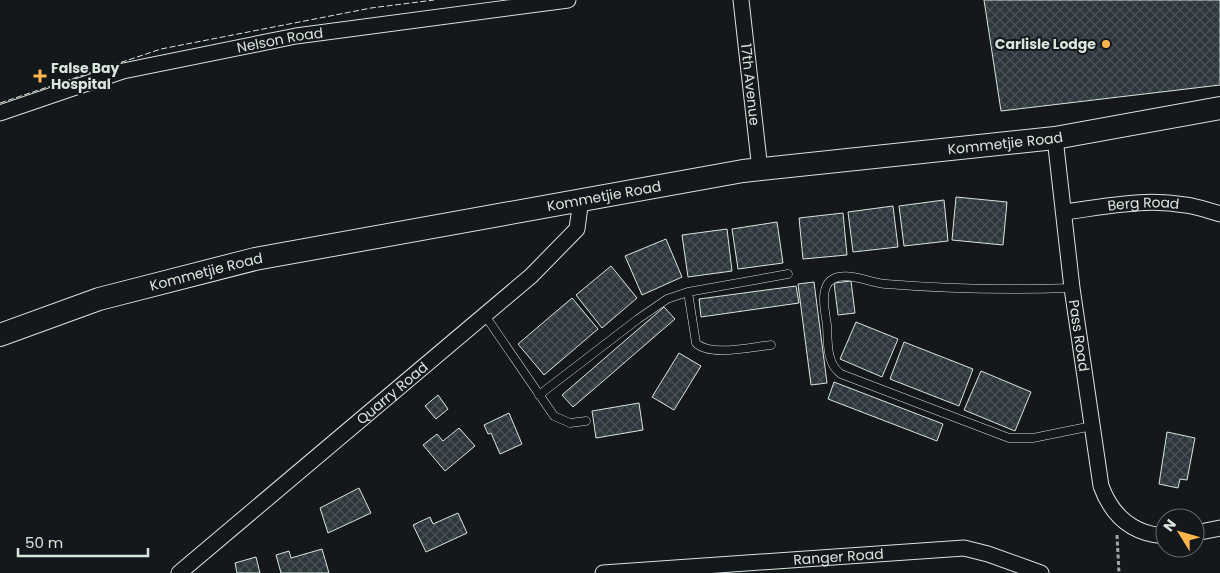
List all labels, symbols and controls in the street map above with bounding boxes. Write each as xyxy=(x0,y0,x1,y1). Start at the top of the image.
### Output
street label: Nelson Road xyxy=(235,23,324,58)
place label: Carlisle Lodge xyxy=(995,34,1096,54)
marker: Carlisle Lodge xyxy=(1100,38,1112,50)
street label: 17th Avenue xyxy=(736,42,765,127)
place label: False Bay Hospital xyxy=(51,58,119,94)
marker: False Bay Hospital xyxy=(33,69,47,83)
street label: Kommetjie Road xyxy=(947,127,1065,159)
street label: Kommetjie Road xyxy=(545,176,663,216)
street label: Berg Road xyxy=(1106,192,1180,216)
street label: Kommetjie Road xyxy=(148,248,264,296)
street label: Pass Road xyxy=(1064,298,1094,373)
street label: Quarry Road xyxy=(352,357,432,429)
north arrow xyxy=(1155,508,1205,558)
text: N xyxy=(1158,515,1181,535)
scale bar xyxy=(18,526,148,558)
text: 50 m xyxy=(25,532,63,553)
street label: Ranger Road xyxy=(793,544,884,570)

